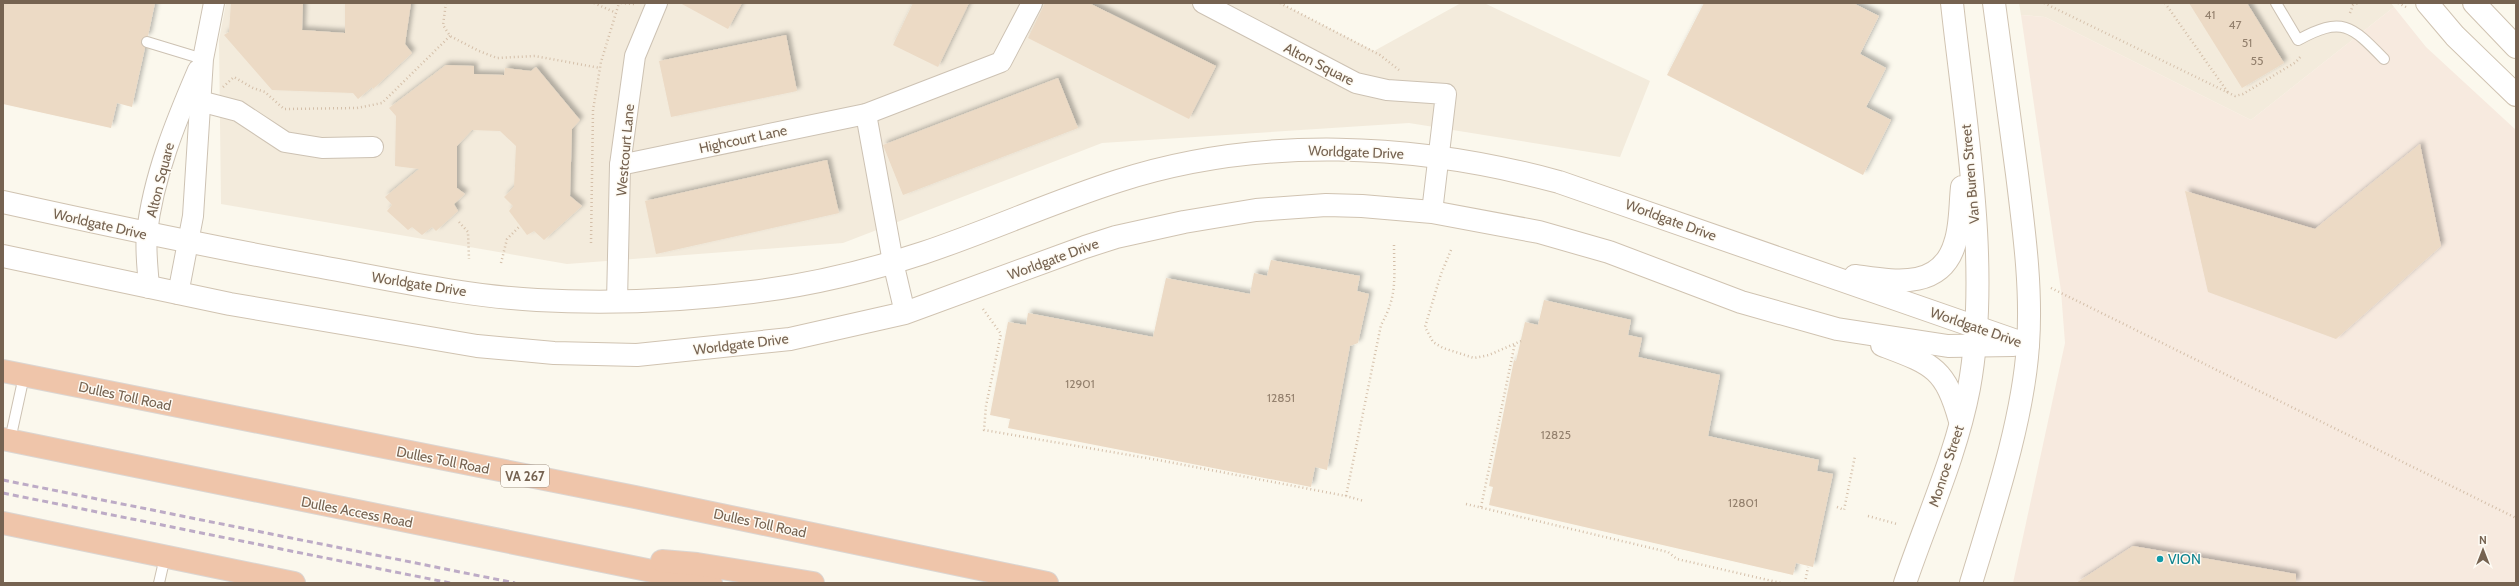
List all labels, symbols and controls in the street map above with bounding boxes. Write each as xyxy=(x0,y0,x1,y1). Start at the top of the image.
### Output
house number: 41 xyxy=(2205,7,2215,22)
house number: 47 xyxy=(2229,17,2241,32)
house number: 51 xyxy=(2242,35,2252,50)
street label: Alton Square xyxy=(1281,39,1357,89)
house number: 55 xyxy=(2251,53,2263,68)
street label: Westcourt Lane xyxy=(612,103,638,197)
street label: Highcourt Lane xyxy=(697,121,789,157)
street label: Van Buren Street xyxy=(1957,123,1983,224)
street label: Alton Square xyxy=(142,141,178,219)
street label: Worldgate Drive xyxy=(1308,141,1404,163)
street label: Worldgate Drive xyxy=(1623,195,1719,245)
street label: Worldgate Drive xyxy=(51,204,149,244)
street label: Worldgate Drive xyxy=(1005,234,1101,284)
street label: Worldgate Drive xyxy=(370,268,468,300)
street label: Worldgate Drive xyxy=(1928,303,2024,351)
street label: Worldgate Drive xyxy=(692,329,790,359)
house number: 12901 xyxy=(1065,376,1095,391)
street label: Dulles Toll Road xyxy=(77,377,173,415)
house number: 12851 xyxy=(1267,390,1295,405)
street label: Monroe Street xyxy=(1924,423,1968,509)
house number: 12825 xyxy=(1541,427,1571,442)
street label: Dulles Toll Road xyxy=(395,442,491,478)
road number: VA 267 xyxy=(501,465,549,487)
street label: Dulles Access Road xyxy=(300,492,414,532)
house number: 12801 xyxy=(1728,495,1758,510)
street label: Dulles Toll Road xyxy=(712,504,808,542)
north arrow xyxy=(2463,530,2503,570)
text: N xyxy=(2479,533,2487,547)
place label: VION xyxy=(2168,550,2201,568)
marker: VION xyxy=(2155,554,2165,564)

